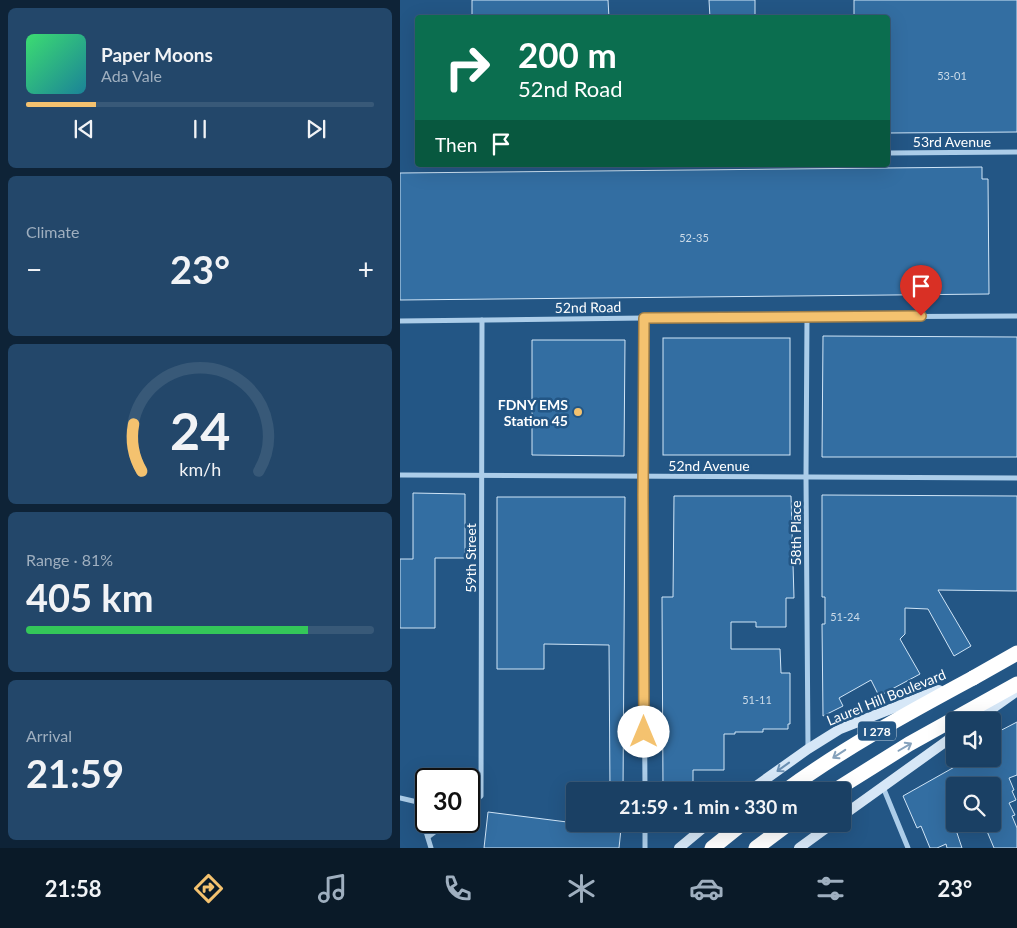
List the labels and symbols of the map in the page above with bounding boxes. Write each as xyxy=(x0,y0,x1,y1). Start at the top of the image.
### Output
house number: 53-01 xyxy=(937,69,967,82)
street label: 53rd Avenue xyxy=(913,133,991,150)
house number: 52-35 xyxy=(679,231,709,244)
pin xyxy=(900,265,942,316)
street label: 52nd Road xyxy=(555,298,621,316)
place label: FDNY EMS Station 45 xyxy=(498,396,568,429)
marker: FDNY EMS Station 45 xyxy=(572,406,584,418)
street label: 52nd Avenue xyxy=(668,457,750,474)
street label: 58th Place xyxy=(787,500,804,566)
street label: 59th Street xyxy=(462,523,479,593)
house number: 51-24 xyxy=(830,610,860,623)
street label: Laurel Hill Boulevard xyxy=(824,665,948,729)
house number: 51-11 xyxy=(742,693,772,706)
position arrow xyxy=(617,705,669,757)
road number: I 278 xyxy=(858,721,896,740)
one-way arrow xyxy=(897,741,912,751)
one-way arrow xyxy=(833,750,847,760)
one-way arrow xyxy=(776,762,790,772)
speed limit sign: 30 xyxy=(415,768,480,833)

